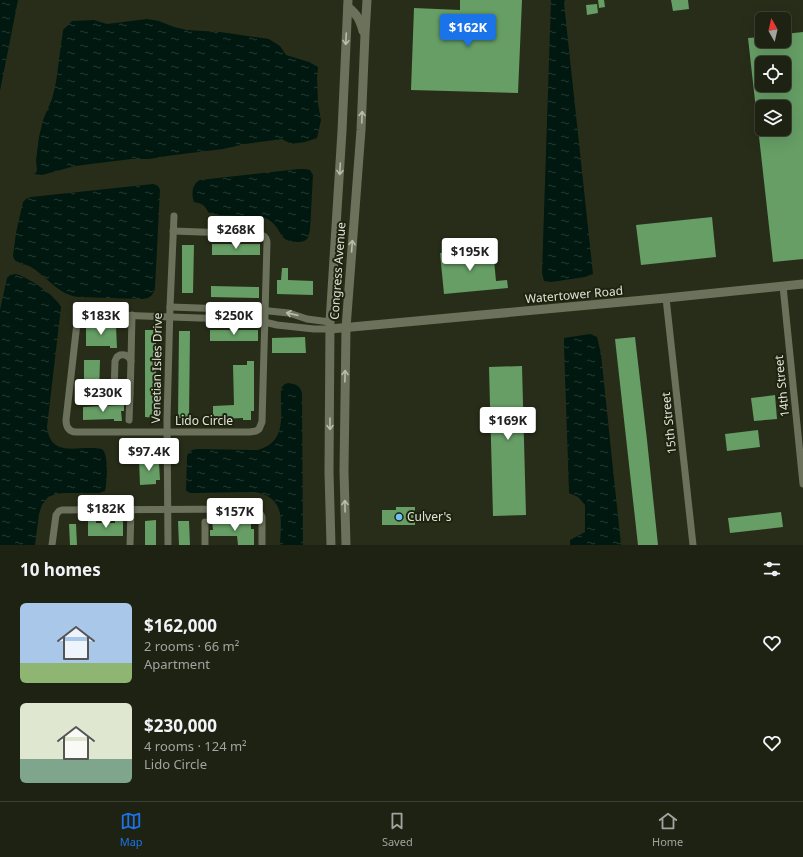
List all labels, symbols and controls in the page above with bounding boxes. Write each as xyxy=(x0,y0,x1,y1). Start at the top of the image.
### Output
north arrow xyxy=(755,12,791,48)
map controls xyxy=(755,12,791,136)
pin: $162K xyxy=(440,14,496,48)
text: $162K xyxy=(449,18,487,36)
one-way arrow xyxy=(343,32,350,45)
button: locate xyxy=(755,56,791,92)
button: layers xyxy=(755,100,791,136)
one-way arrow xyxy=(358,111,365,124)
one-way arrow xyxy=(336,162,343,175)
pin: $268K xyxy=(208,216,264,250)
text: $268K xyxy=(217,220,255,238)
street label: Congress Avenue xyxy=(326,221,349,320)
pin: $195K xyxy=(442,238,498,272)
one-way arrow xyxy=(349,240,356,253)
text: $195K xyxy=(451,242,489,260)
street label: Watertower Road xyxy=(524,282,624,307)
pin: $183K xyxy=(73,302,129,336)
pin: $250K xyxy=(206,302,262,336)
text: $183K xyxy=(82,306,120,324)
text: $250K xyxy=(215,306,253,324)
one-way arrow xyxy=(286,310,299,318)
street label: Venetian Isles Drive xyxy=(147,312,166,424)
street label: 14th Street xyxy=(770,354,793,418)
one-way arrow xyxy=(341,370,349,383)
pin: $230K xyxy=(75,379,131,413)
text: $230K xyxy=(84,383,122,401)
street label: 15th Street xyxy=(657,391,680,455)
pin: $169K xyxy=(480,407,536,441)
text: $169K xyxy=(489,411,527,429)
street label: Lido Circle xyxy=(175,412,233,429)
one-way arrow xyxy=(326,417,334,430)
pin: $97.4K xyxy=(116,438,182,472)
text: $97.4K xyxy=(128,442,170,460)
pin: $182K xyxy=(78,495,134,529)
pin: $157K xyxy=(207,498,263,532)
text: $182K xyxy=(87,499,125,517)
one-way arrow xyxy=(341,500,349,513)
text: $157K xyxy=(216,502,254,520)
place label: Culver's xyxy=(407,508,452,525)
marker: Culver's xyxy=(394,512,404,522)
text: 10 homes xyxy=(20,558,101,581)
icon: filters xyxy=(761,558,783,580)
text: $162,000 xyxy=(144,614,217,637)
icon: home xyxy=(52,619,100,667)
icon: heart xyxy=(761,632,783,654)
text: 2 rooms · 66 m² xyxy=(144,637,239,655)
text: Apartment xyxy=(144,655,210,673)
text: $230,000 xyxy=(144,714,217,737)
icon: home xyxy=(52,719,100,767)
icon: heart xyxy=(761,732,783,754)
text: 4 rooms · 124 m² xyxy=(144,737,247,755)
text: Lido Circle xyxy=(144,755,207,773)
tab: Map xyxy=(120,810,143,849)
tab: Saved xyxy=(382,810,413,849)
tab: Home xyxy=(652,810,683,849)

